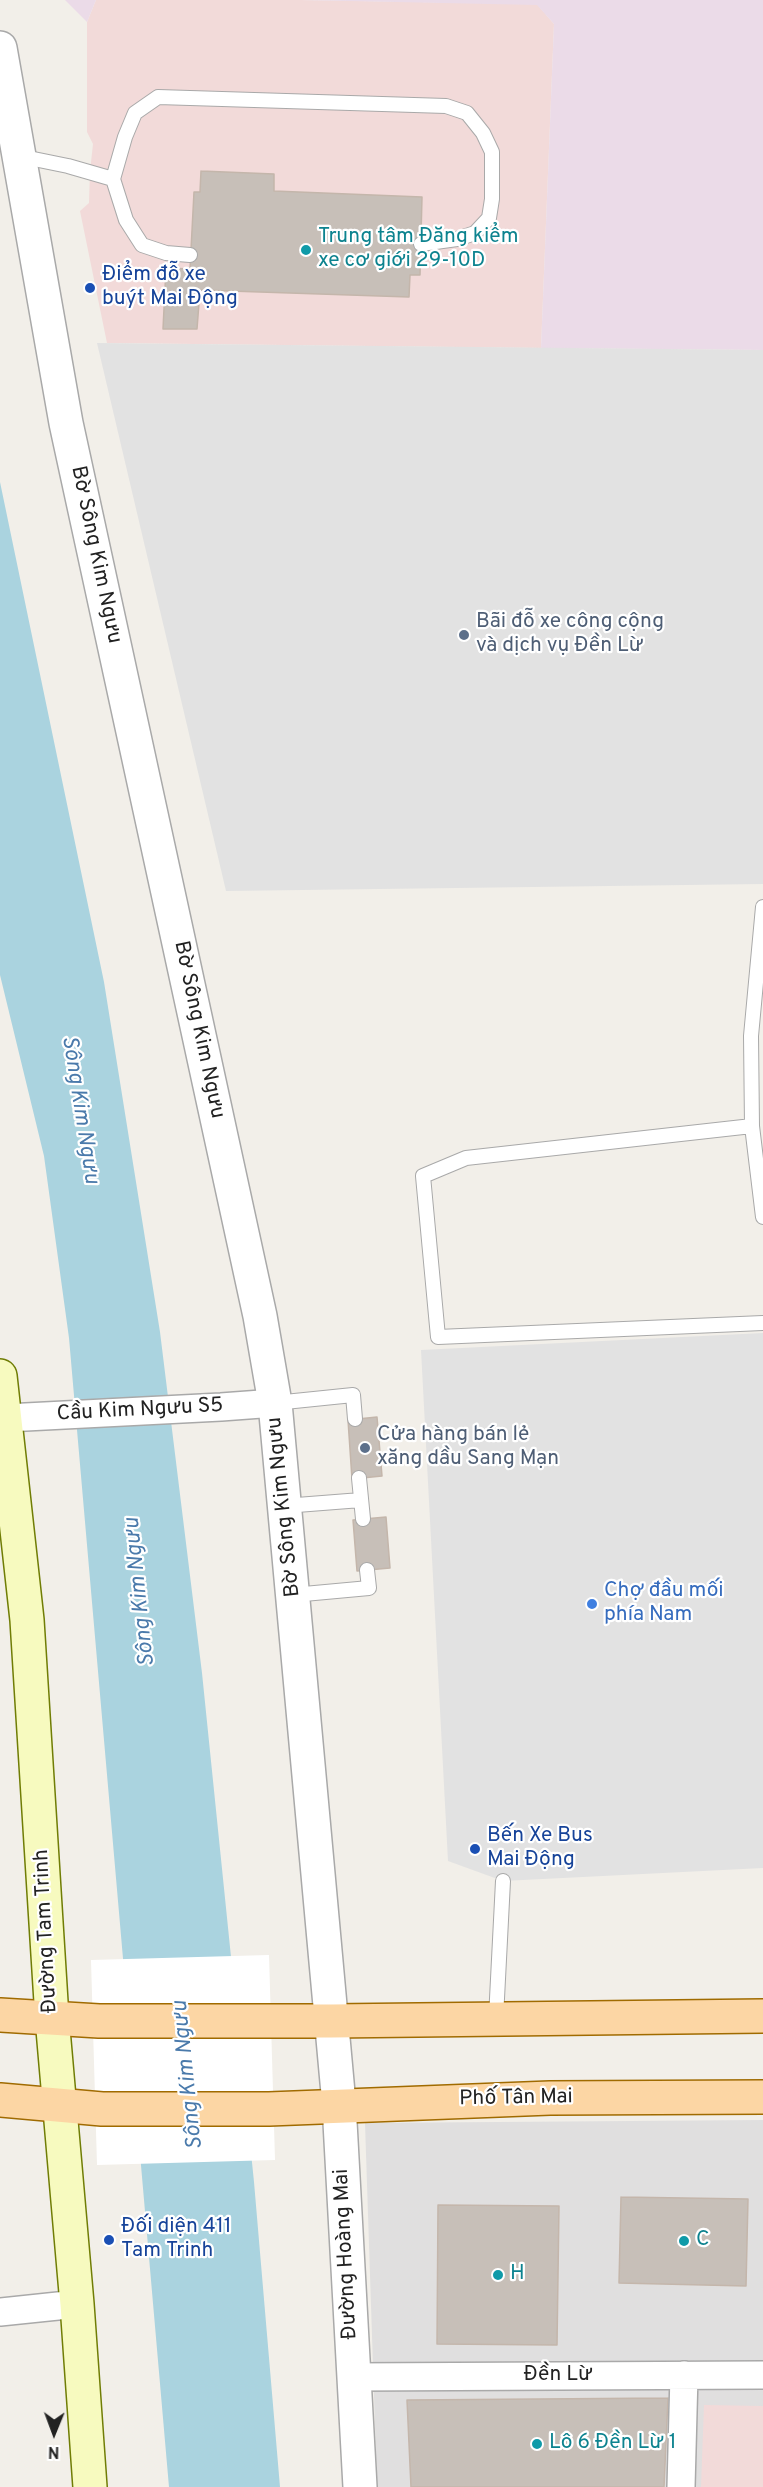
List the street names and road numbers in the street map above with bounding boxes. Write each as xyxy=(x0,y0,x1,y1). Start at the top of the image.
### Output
street label: Bờ Sông Kim Ngưu xyxy=(64,464,126,646)
street label: Bờ Sông Kim Ngưu xyxy=(167,939,229,1121)
street label: Cầu Kim Ngưu S5 xyxy=(56,1394,224,1428)
street label: Bờ Sông Kim Ngưu xyxy=(263,1416,307,1598)
street label: Đường Tam Trinh xyxy=(30,1848,64,2014)
street label: Phố Tân Mai xyxy=(459,2085,573,2113)
street label: Đường Hoàng Mai xyxy=(330,2168,364,2340)
street label: Đền Lừ xyxy=(524,2363,592,2389)

